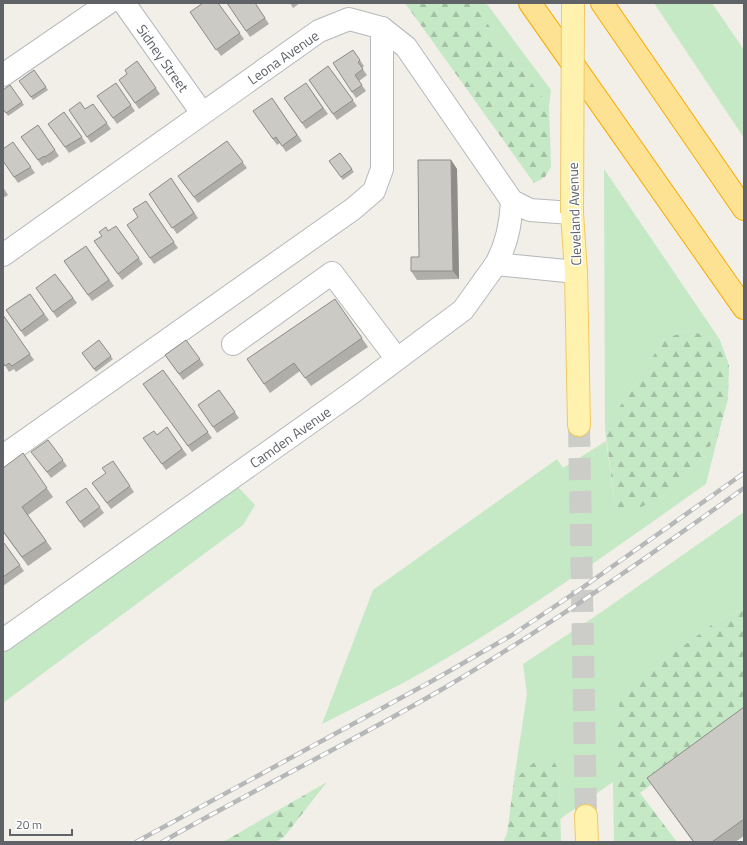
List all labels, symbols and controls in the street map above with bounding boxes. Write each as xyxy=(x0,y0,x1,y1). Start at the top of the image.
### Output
street label: Sidney Street xyxy=(132,20,194,96)
street label: Leona Avenue xyxy=(243,25,323,89)
street label: Cleveland Avenue xyxy=(562,162,586,266)
street label: Camden Avenue xyxy=(245,401,335,473)
scale bar xyxy=(10,811,72,837)
text: 20 m xyxy=(16,815,42,834)

